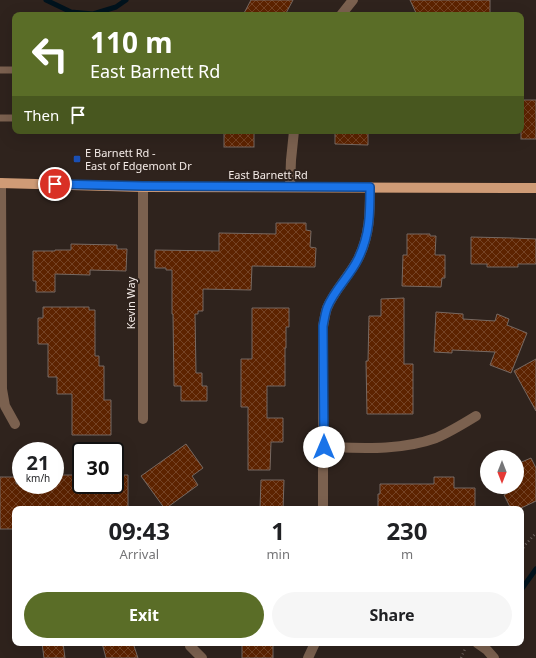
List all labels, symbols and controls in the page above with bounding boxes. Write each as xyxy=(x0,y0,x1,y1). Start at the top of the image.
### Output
text: 110 m xyxy=(90,23,173,61)
icon: left xyxy=(24,28,76,80)
text: East Barnett Rd xyxy=(90,59,220,83)
icon: arrive xyxy=(67,104,89,126)
text: Then xyxy=(24,105,59,125)
place label: E Barnett Rd - East of Edgemont Dr xyxy=(85,145,192,173)
marker: E Barnett Rd - East of Edgemont Dr xyxy=(72,154,82,164)
pin xyxy=(38,167,72,201)
street label: East Barnett Rd xyxy=(228,167,308,182)
icon: arrive xyxy=(44,173,66,195)
street label: Kevin Way xyxy=(123,276,138,329)
position arrow xyxy=(303,426,345,468)
speed limit sign: 30 xyxy=(72,442,124,494)
text: 21 xyxy=(27,449,49,476)
north arrow xyxy=(480,450,524,494)
map controls xyxy=(480,450,524,494)
text: km/h xyxy=(26,471,50,485)
text: 09:43 xyxy=(108,514,170,547)
text: 1 xyxy=(271,514,285,547)
text: 230 xyxy=(386,514,428,547)
text: Arrival xyxy=(119,545,159,563)
text: min xyxy=(266,545,290,563)
text: m xyxy=(401,545,413,563)
button: Exit xyxy=(24,592,264,638)
button: Share xyxy=(272,592,512,638)

